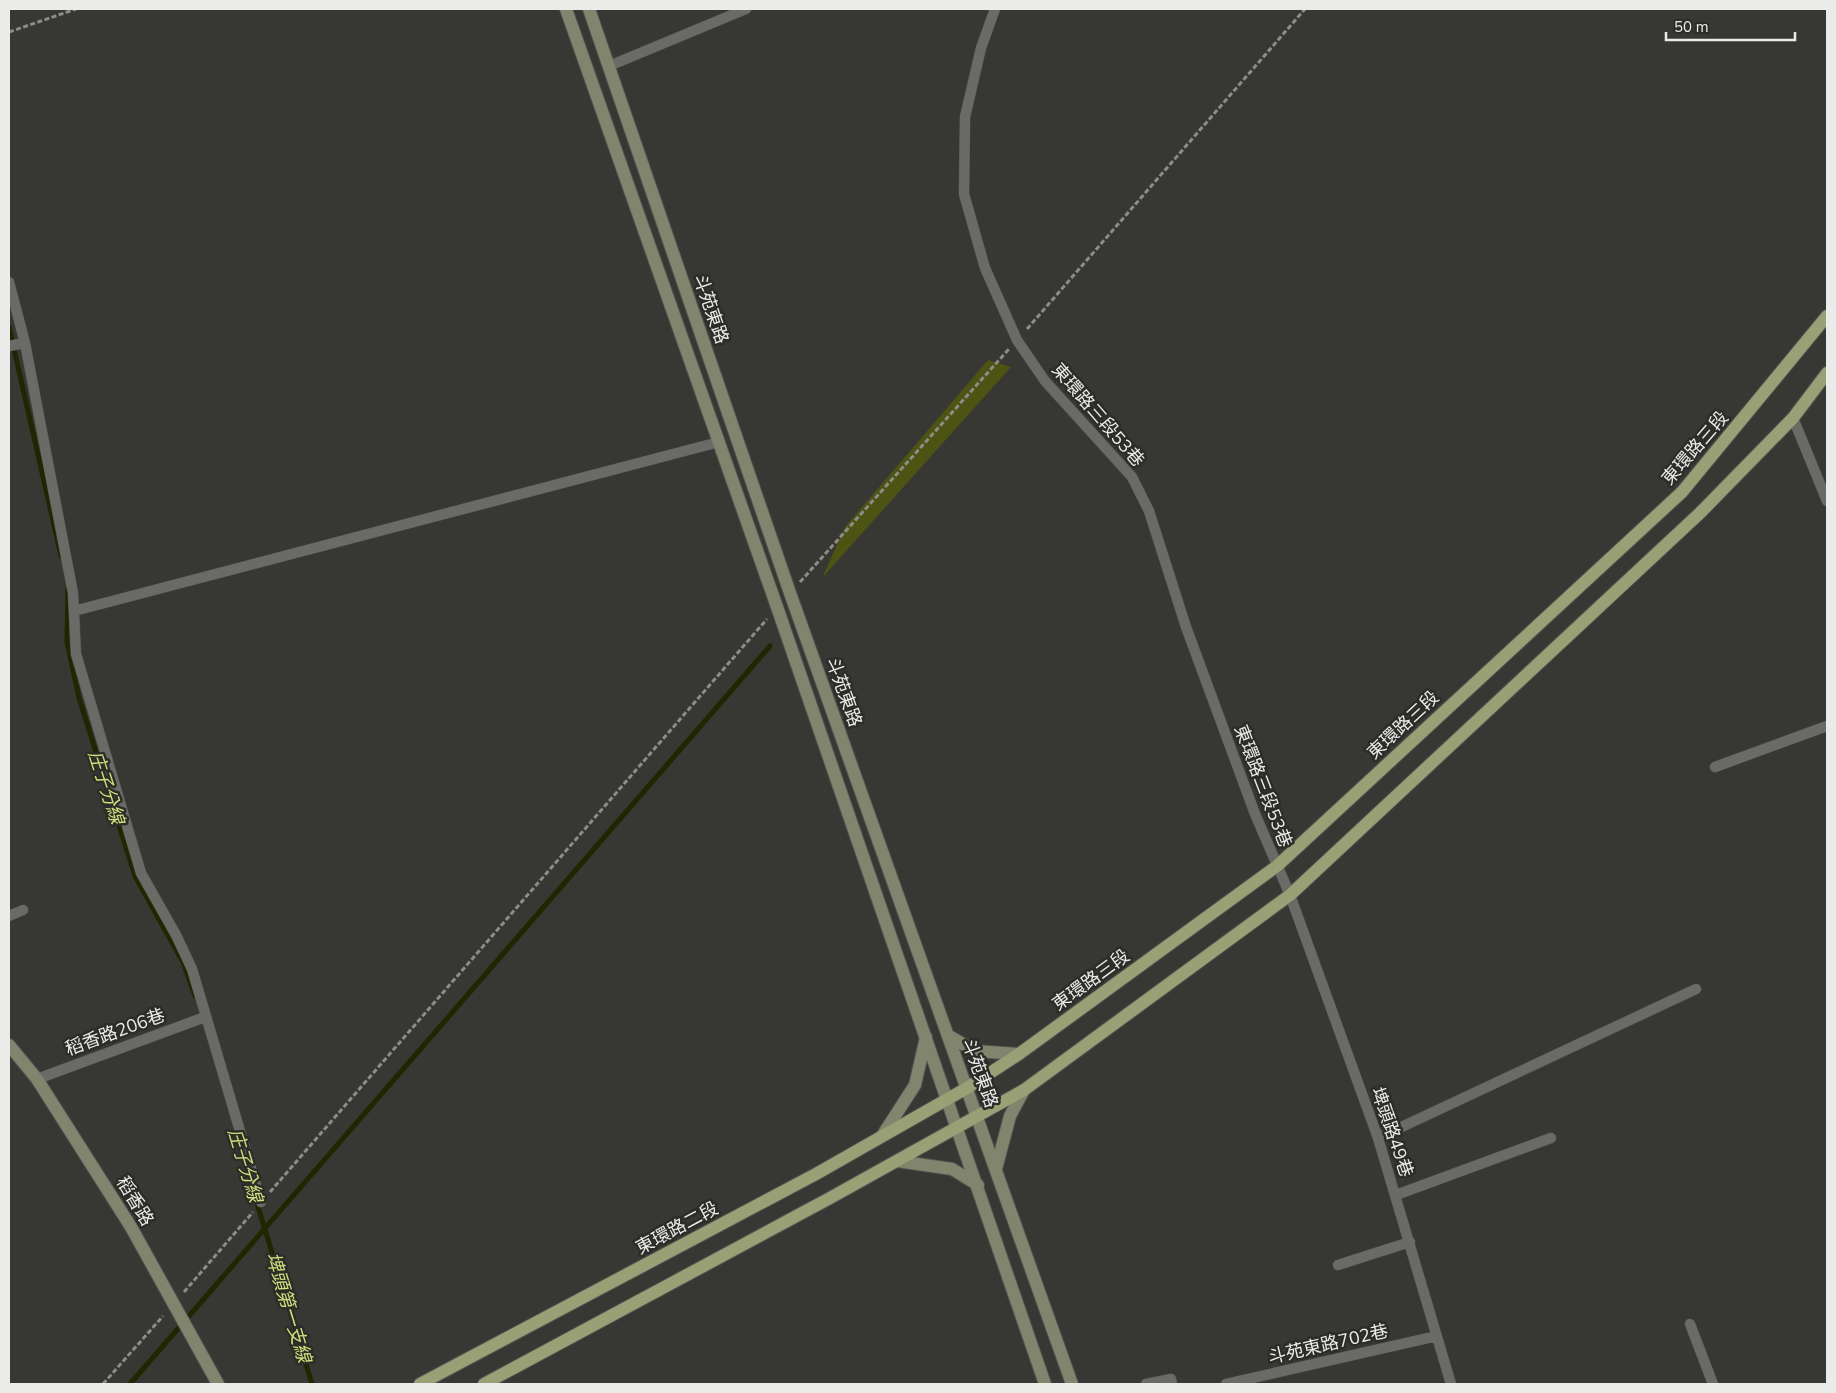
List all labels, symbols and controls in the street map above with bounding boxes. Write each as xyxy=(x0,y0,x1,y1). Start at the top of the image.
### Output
scale bar xyxy=(1666,10,1795,42)
text: 50 m xyxy=(1674,17,1709,37)
street label: 斗苑東路 xyxy=(688,271,734,347)
street label: 東環路三段53巷 xyxy=(1046,358,1150,472)
street label: 東環路三段 xyxy=(1656,406,1734,490)
street label: 斗苑東路 xyxy=(820,654,868,730)
street label: 東環路三段 xyxy=(1362,686,1444,764)
street label: 東環路三段53巷 xyxy=(1229,721,1297,851)
water label: 庄子分線 xyxy=(82,747,131,829)
street label: 東環路三段 xyxy=(1048,944,1134,1016)
street label: 稻香路206巷 xyxy=(62,1003,168,1061)
street label: 斗苑東路 xyxy=(956,1035,1004,1111)
street label: 埤頭路49巷 xyxy=(1365,1084,1419,1180)
water label: 庄子分線 xyxy=(221,1125,269,1207)
street label: 稻香路 xyxy=(111,1172,159,1230)
street label: 東環路二段 xyxy=(632,1196,722,1260)
water label: 埤頭第一支線 xyxy=(259,1249,318,1368)
street label: 斗苑東路702巷 xyxy=(1266,1319,1390,1369)

